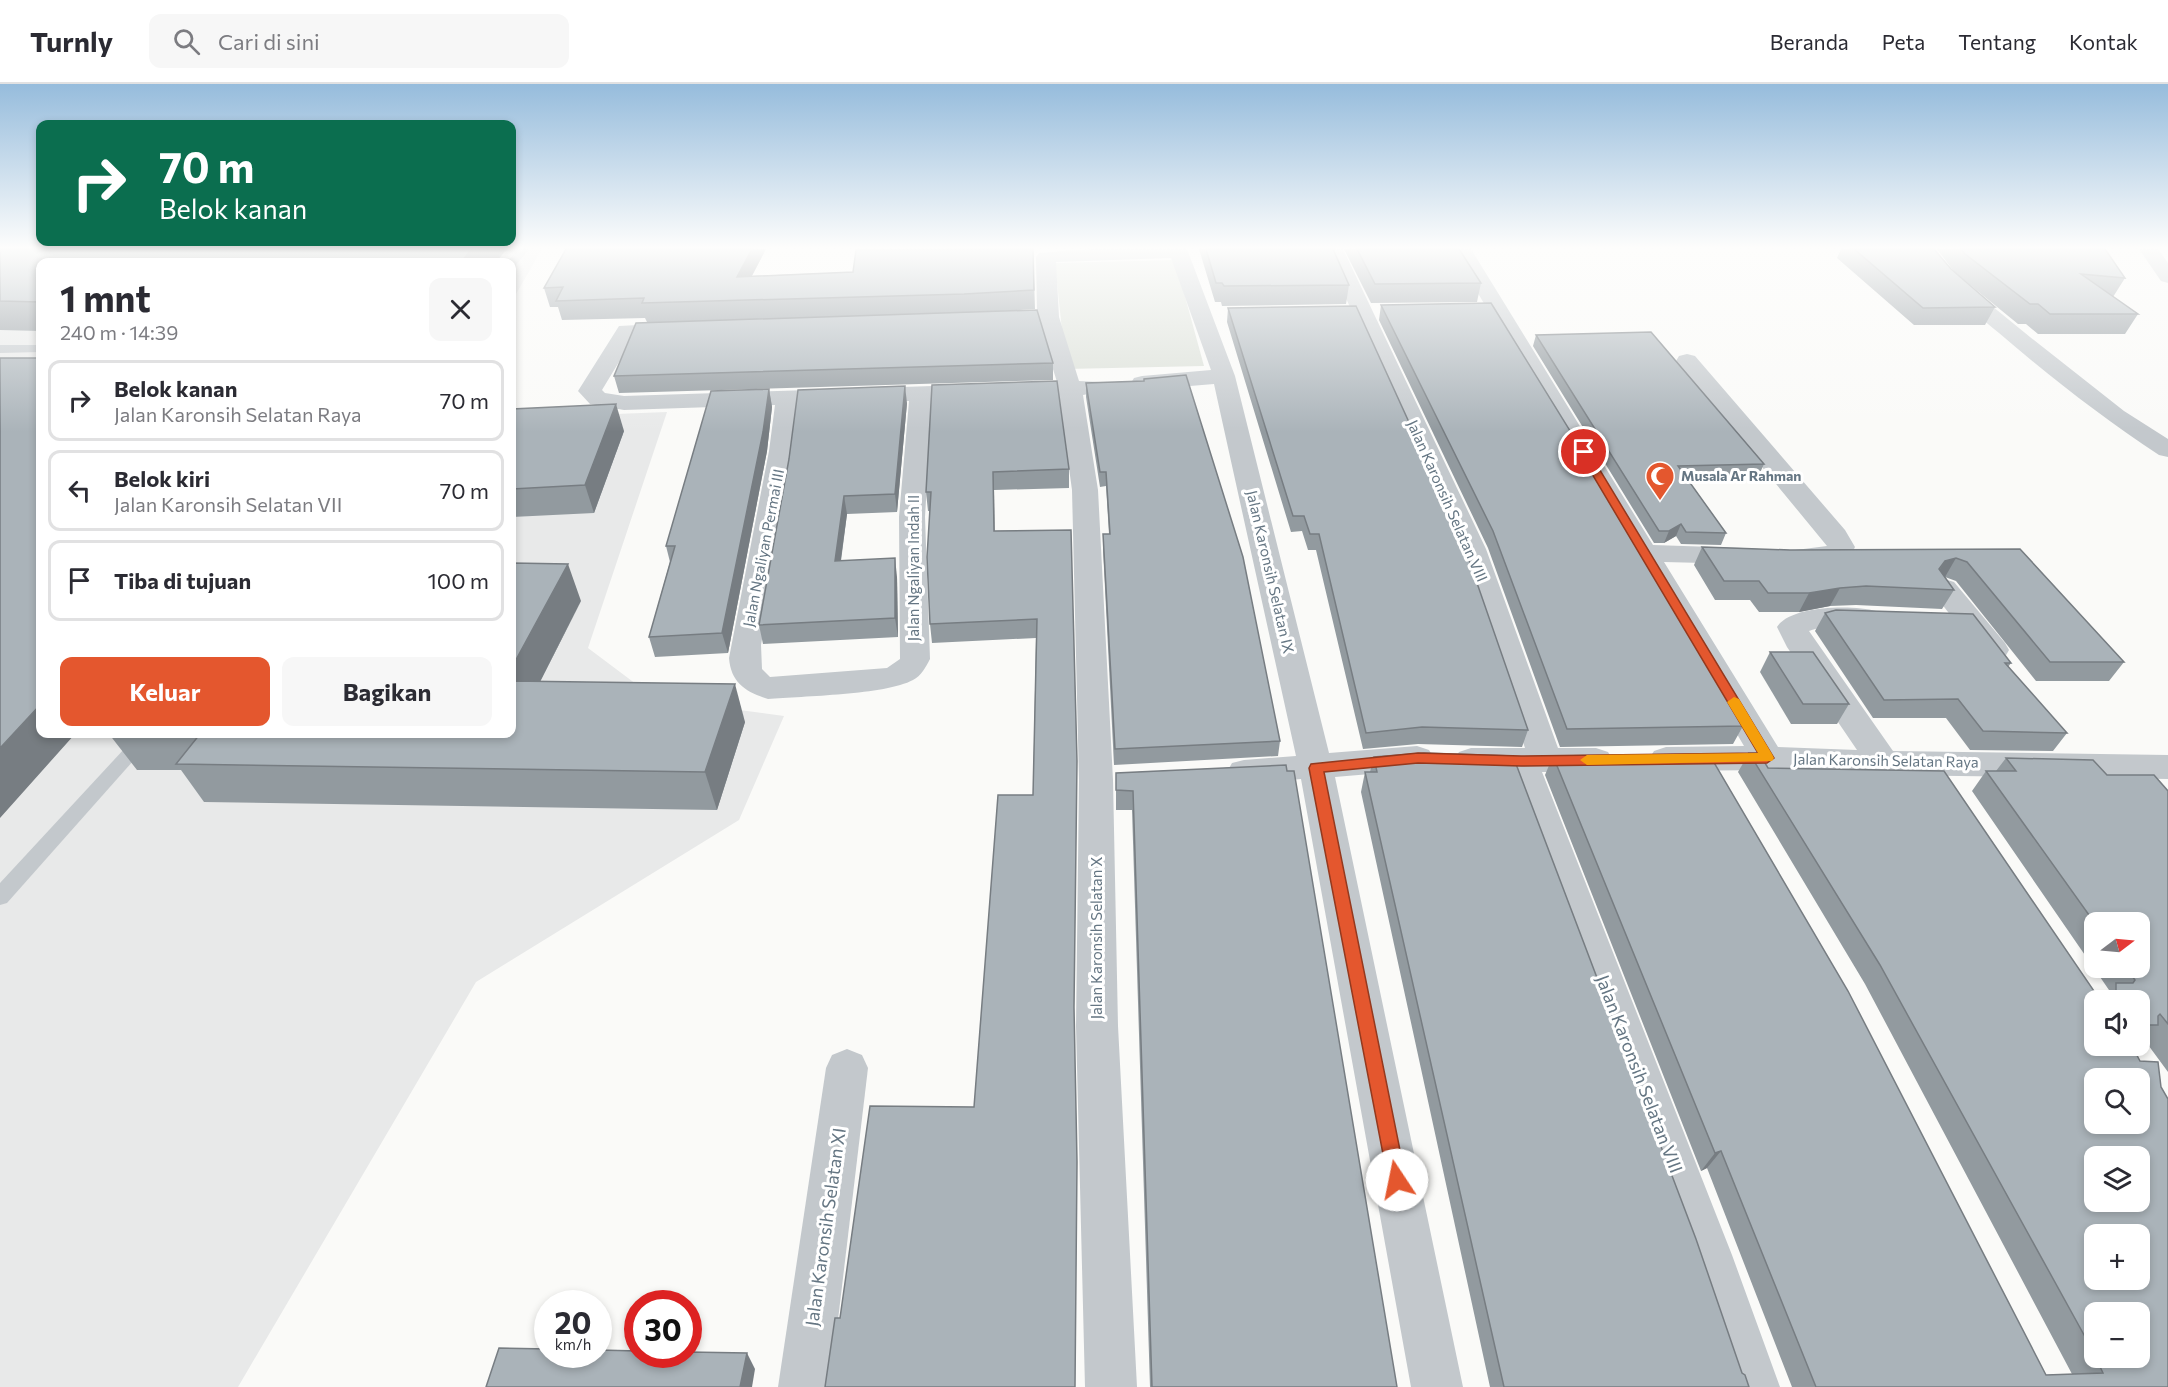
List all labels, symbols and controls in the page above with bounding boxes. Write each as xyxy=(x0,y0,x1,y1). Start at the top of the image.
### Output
search box xyxy=(149,14,569,68)
text: Turnly xyxy=(30,24,113,58)
icon: search xyxy=(170,25,203,58)
text: Cari di sini xyxy=(218,28,320,55)
text: Beranda xyxy=(1770,29,1849,54)
text: Peta xyxy=(1882,29,1925,54)
text: Tentang xyxy=(1958,29,2036,54)
text: Kontak xyxy=(2069,29,2138,54)
text: 70 m xyxy=(159,140,254,192)
icon: right xyxy=(60,144,138,222)
text: Belok kanan xyxy=(159,192,307,225)
text: 1 mnt xyxy=(60,275,151,319)
button: close xyxy=(429,278,492,341)
text: 240 m · 14:39 xyxy=(60,320,178,344)
text: Belok kanan xyxy=(114,375,237,402)
icon: right xyxy=(63,384,96,417)
text: 70 m xyxy=(440,387,489,414)
text: Jalan Karonsih Selatan Raya xyxy=(114,402,362,426)
street label: Jalan Karonsih Selatan VIII xyxy=(1404,417,1492,584)
pin xyxy=(1558,426,1609,477)
icon: arrive xyxy=(1567,435,1600,468)
mosque icon: Musala Ar Rahman xyxy=(1644,460,1676,502)
text: Belok kiri xyxy=(114,465,210,492)
street label: Jalan Ngaliyan Permai III xyxy=(739,467,787,628)
place label: Musala Ar Rahman xyxy=(1681,467,1801,484)
icon: left xyxy=(63,474,96,507)
text: 70 m xyxy=(440,477,489,504)
street label: Jalan Karonsih Selatan IX xyxy=(1243,488,1299,655)
text: Jalan Karonsih Selatan VII xyxy=(114,492,342,516)
street label: Jalan Ngaliyan Indah II xyxy=(904,495,922,641)
icon: arrive xyxy=(63,564,96,597)
text: Tiba di tujuan xyxy=(114,567,251,594)
text: 100 m xyxy=(427,567,489,594)
button: Keluar xyxy=(60,657,270,726)
button: Bagikan xyxy=(282,657,492,726)
street label: Jalan Karonsih Selatan Raya xyxy=(1793,749,1979,771)
street label: Jalan Karonsih Selatan X xyxy=(1087,857,1105,1019)
north arrow xyxy=(2084,912,2150,978)
map controls xyxy=(2084,912,2150,1368)
street label: Jalan Karonsih Selatan VIII xyxy=(1592,971,1688,1176)
button: sound xyxy=(2084,990,2150,1056)
button: search xyxy=(2084,1068,2150,1134)
street label: Jalan Karonsih Selatan XI xyxy=(800,1126,850,1328)
button: layers xyxy=(2084,1146,2150,1212)
position arrow xyxy=(1365,1148,1429,1212)
button: + xyxy=(2084,1224,2150,1290)
speed limit sign: 30 xyxy=(624,1290,702,1368)
button: − xyxy=(2084,1302,2150,1368)
text: 20 xyxy=(555,1303,591,1340)
text: km/h xyxy=(555,1335,591,1353)

